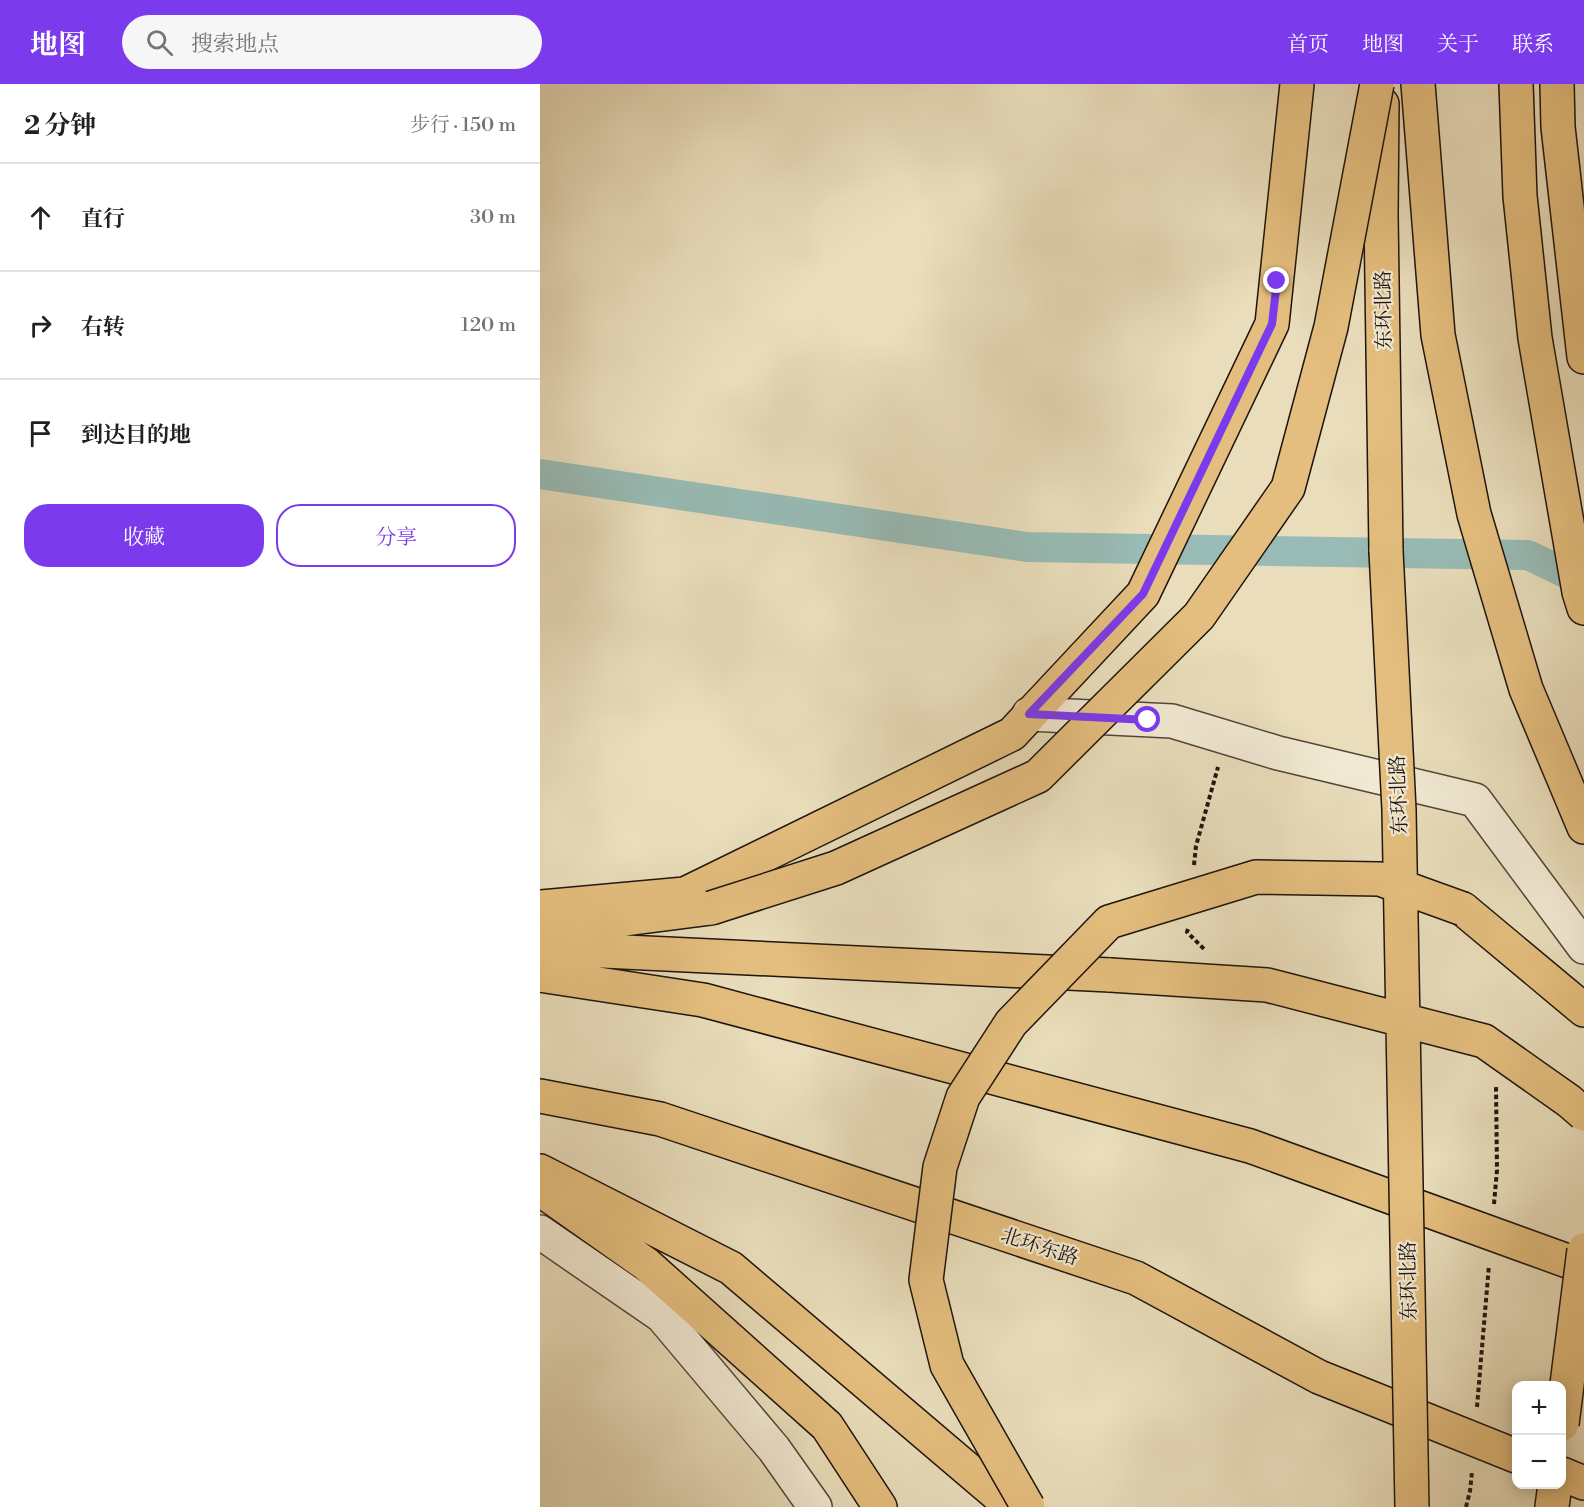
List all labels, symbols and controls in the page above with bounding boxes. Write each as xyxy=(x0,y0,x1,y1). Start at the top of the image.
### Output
search box xyxy=(122,15,542,69)
icon: search xyxy=(143,26,176,59)
text: 地图 xyxy=(30,28,86,63)
text: 搜索地点 xyxy=(191,31,279,58)
text: 首页 xyxy=(1287,32,1329,58)
text: 地图 xyxy=(1362,32,1404,58)
text: 关于 xyxy=(1437,32,1479,58)
text: 联系 xyxy=(1512,32,1554,58)
text: 2 分钟 xyxy=(24,110,96,142)
text: 步行 · 150 m xyxy=(410,113,516,138)
icon: ahead xyxy=(24,201,57,234)
text: 30 m xyxy=(470,205,516,230)
text: 直行 xyxy=(81,206,125,233)
route end xyxy=(1263,267,1289,293)
street label: 东环北路 xyxy=(1371,270,1398,350)
icon: right xyxy=(24,309,57,342)
text: 120 m xyxy=(461,313,516,338)
text: 右转 xyxy=(81,314,125,341)
icon: arrive xyxy=(24,417,57,450)
text: 到达目的地 xyxy=(81,422,191,449)
button: 收藏 xyxy=(24,504,264,567)
button: 分享 xyxy=(276,504,516,567)
route start xyxy=(1134,706,1160,732)
street label: 东环北路 xyxy=(1386,755,1413,835)
street label: 北环东路 xyxy=(998,1223,1081,1272)
street label: 东环北路 xyxy=(1396,1241,1423,1321)
map controls xyxy=(1512,1381,1566,1489)
button: + xyxy=(1512,1381,1566,1435)
button: − xyxy=(1512,1435,1566,1489)

